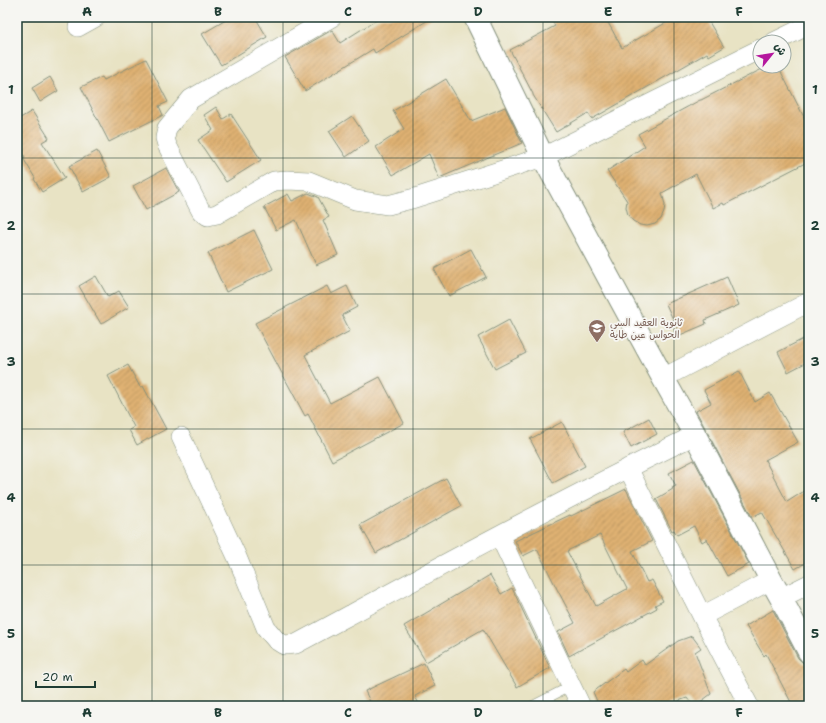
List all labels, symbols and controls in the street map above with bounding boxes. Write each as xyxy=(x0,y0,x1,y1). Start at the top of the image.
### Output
text: A xyxy=(82,3,92,20)
text: B xyxy=(214,3,222,20)
text: C xyxy=(344,3,352,20)
text: D xyxy=(473,3,483,20)
text: E xyxy=(604,3,613,20)
text: F xyxy=(735,3,743,20)
north arrow xyxy=(752,34,792,74)
text: ش xyxy=(771,40,790,58)
text: 1 xyxy=(8,81,14,98)
text: 1 xyxy=(812,81,818,98)
text: 2 xyxy=(6,217,16,234)
text: 2 xyxy=(810,217,820,234)
place label: ثانوية العقيد السي الحواس عين طاية xyxy=(610,316,684,341)
school or university icon: ثانوية العقيد السي الحواس عين طاية xyxy=(587,318,607,343)
text: 3 xyxy=(6,353,16,370)
text: 3 xyxy=(810,353,820,370)
text: 4 xyxy=(6,489,16,506)
text: 4 xyxy=(810,489,820,506)
text: 5 xyxy=(7,625,15,642)
text: 5 xyxy=(811,625,819,642)
scale bar xyxy=(36,663,95,689)
text: 20 m xyxy=(42,669,73,685)
text: A xyxy=(82,704,92,721)
text: B xyxy=(214,704,222,721)
text: C xyxy=(344,704,352,721)
text: D xyxy=(473,704,483,721)
text: E xyxy=(604,704,613,721)
text: F xyxy=(735,704,743,721)

